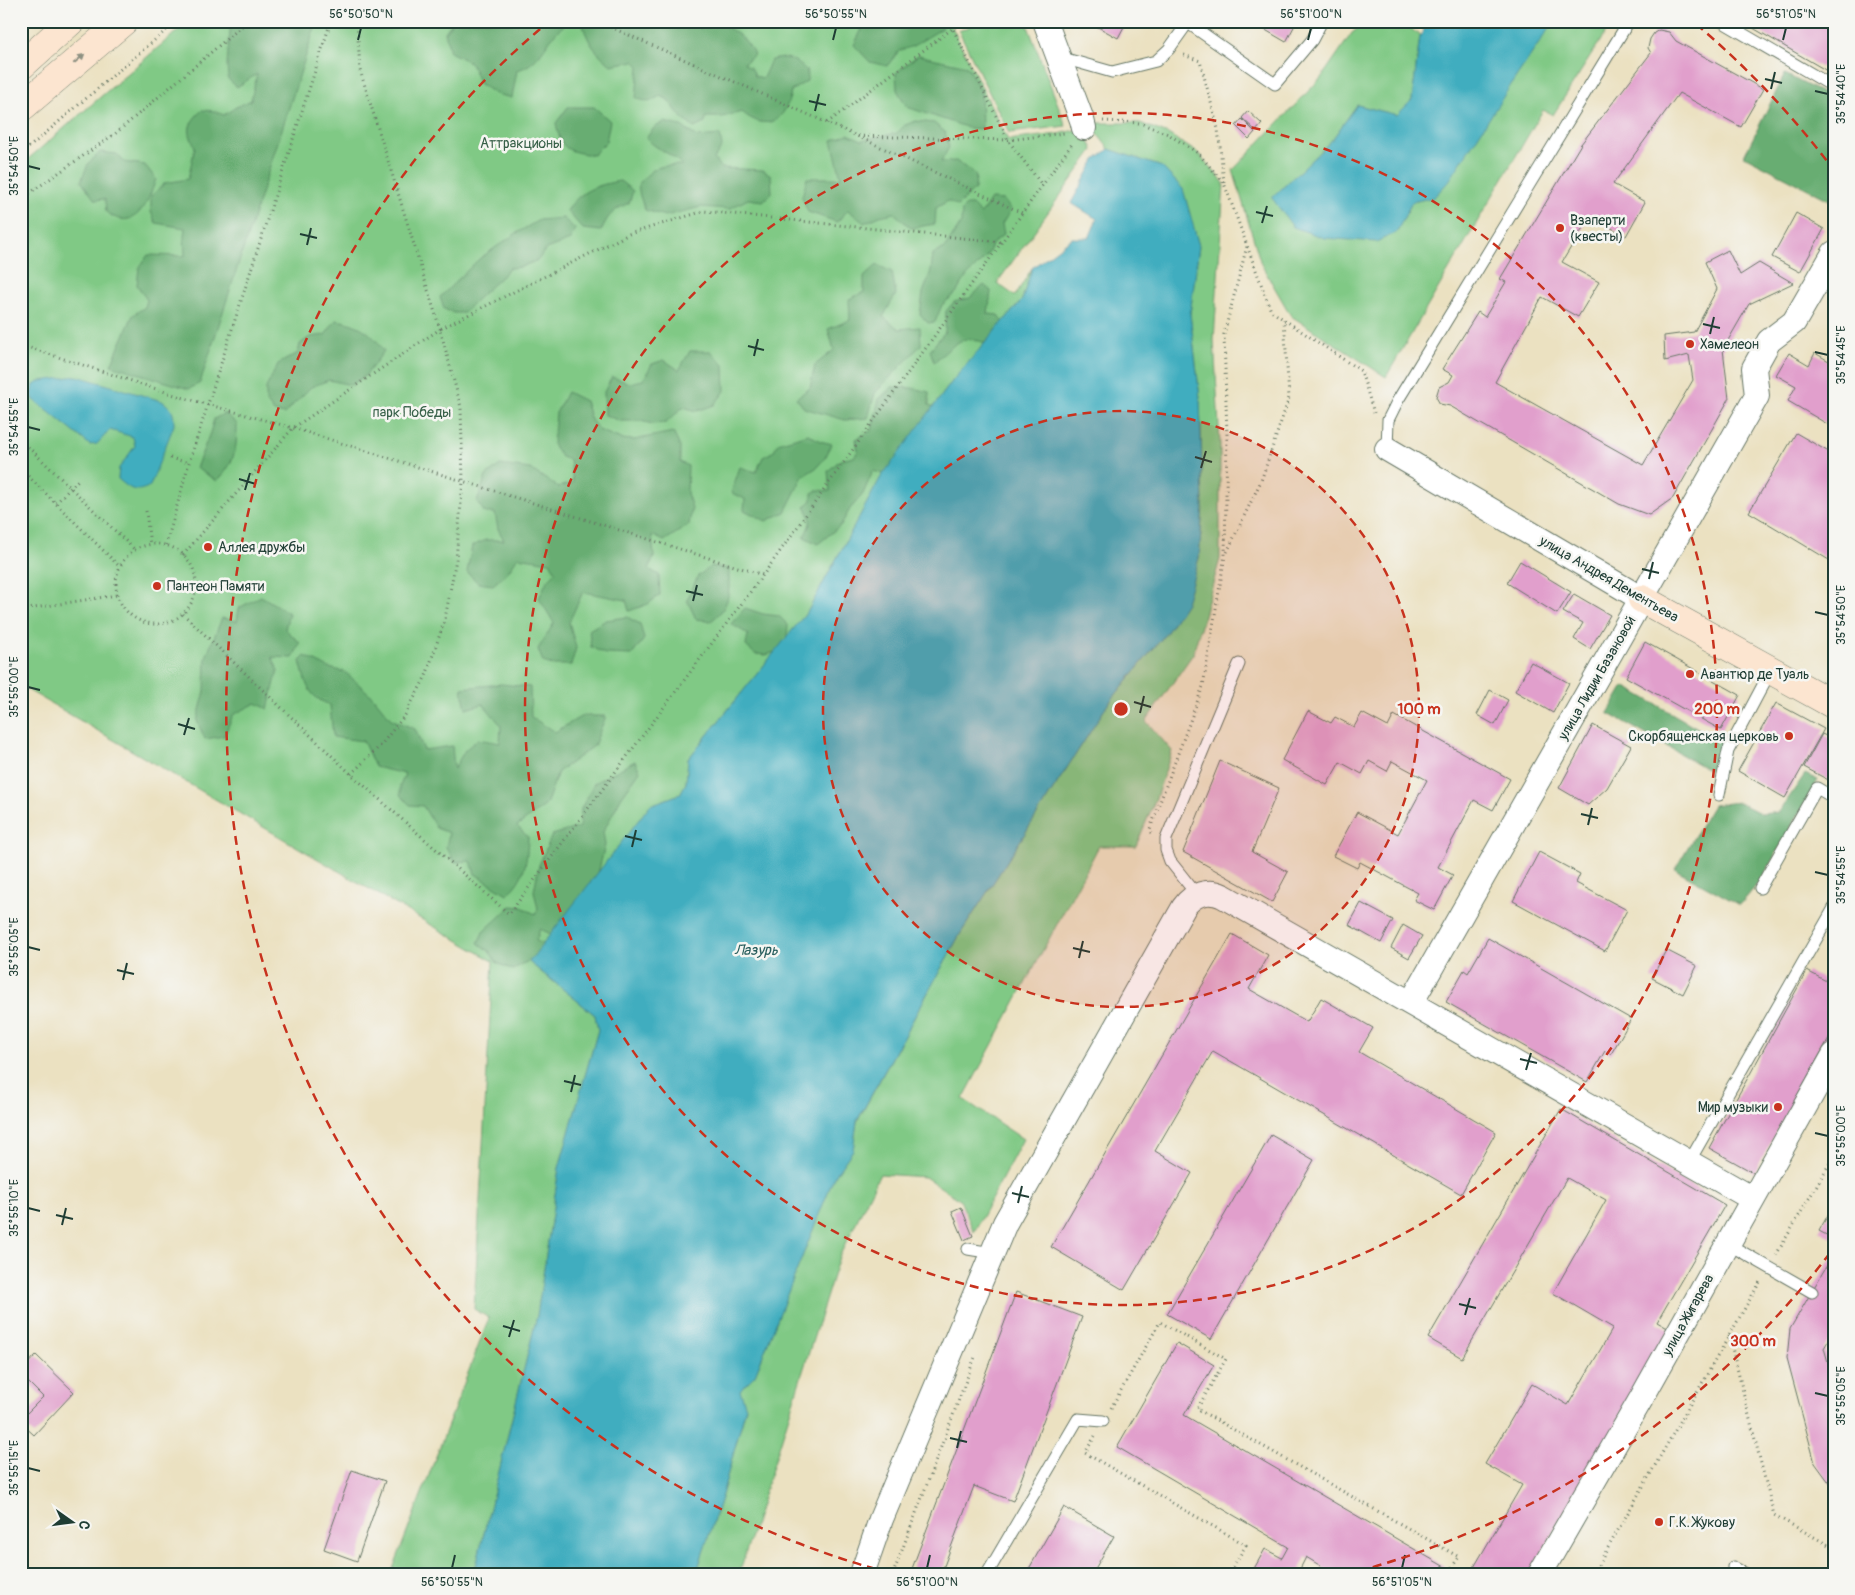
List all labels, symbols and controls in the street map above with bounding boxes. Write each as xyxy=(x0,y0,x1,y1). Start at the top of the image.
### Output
text: 56°50'50"N xyxy=(329,7,393,22)
text: 56°50'55"N xyxy=(805,7,867,22)
text: 56°51'00"N xyxy=(1280,7,1342,22)
text: 56°51'05"N xyxy=(1756,7,1816,22)
one-way arrow xyxy=(73,53,86,64)
text: 35°54'40"E xyxy=(1834,64,1849,124)
park label: Аттракционы xyxy=(480,135,562,152)
text: 35°54'50"E xyxy=(7,136,22,196)
place label: Взаперти (квесты) xyxy=(1570,212,1625,245)
marker: Взаперти (квесты) xyxy=(1554,222,1566,234)
text: 35°54'45"E xyxy=(1834,326,1849,384)
place label: Хамелеон xyxy=(1700,336,1759,353)
marker: Хамелеон xyxy=(1684,338,1696,350)
text: 35°54'55"E xyxy=(7,398,22,456)
park label: парк Победы xyxy=(373,404,451,421)
street label: улица Андрея Дементьева xyxy=(1536,532,1682,626)
place label: Аллея дружбы xyxy=(218,539,305,556)
marker: Аллея дружбы xyxy=(202,541,214,553)
place label: Пантеон Памяти xyxy=(167,578,264,595)
marker: Пантеон Памяти xyxy=(151,580,163,592)
text: 35°54'50"E xyxy=(1834,585,1849,645)
street label: улица Лидии Базановой xyxy=(1554,613,1639,744)
text: 35°55'00"E xyxy=(7,656,22,718)
place label: Авантюр де Туаль xyxy=(1700,666,1809,683)
marker: Авантюр де Туаль xyxy=(1684,668,1696,680)
centre of rings xyxy=(1112,700,1130,718)
text: 100 m xyxy=(1398,700,1440,719)
text: 200 m xyxy=(1694,700,1740,719)
place label: Скорбященская церковь xyxy=(1628,728,1779,745)
marker: Скорбященская церковь xyxy=(1783,730,1795,742)
text: 35°54'55"E xyxy=(1834,846,1849,904)
text: 35°55'05"E xyxy=(7,917,22,977)
water label: Лазурь xyxy=(734,941,778,960)
place label: Мир музыки xyxy=(1698,1099,1768,1116)
marker: Мир музыки xyxy=(1772,1101,1784,1113)
text: 35°55'00"E xyxy=(1834,1105,1849,1167)
text: 35°55'10"E xyxy=(7,1179,22,1237)
street label: улица Жигарева xyxy=(1658,1271,1717,1360)
text: 300 m xyxy=(1730,1332,1776,1351)
text: 35°55'05"E xyxy=(1834,1366,1849,1426)
text: 35°55'15"E xyxy=(7,1440,22,1496)
north arrow xyxy=(48,1498,98,1548)
place label: Г.К. Жукову xyxy=(1669,1514,1735,1531)
marker: Г.К. Жукову xyxy=(1653,1516,1665,1528)
text: С xyxy=(75,1519,93,1532)
text: 56°50'55"N xyxy=(421,1575,483,1590)
text: 56°51'00"N xyxy=(896,1575,958,1590)
text: 56°51'05"N xyxy=(1372,1575,1432,1590)

